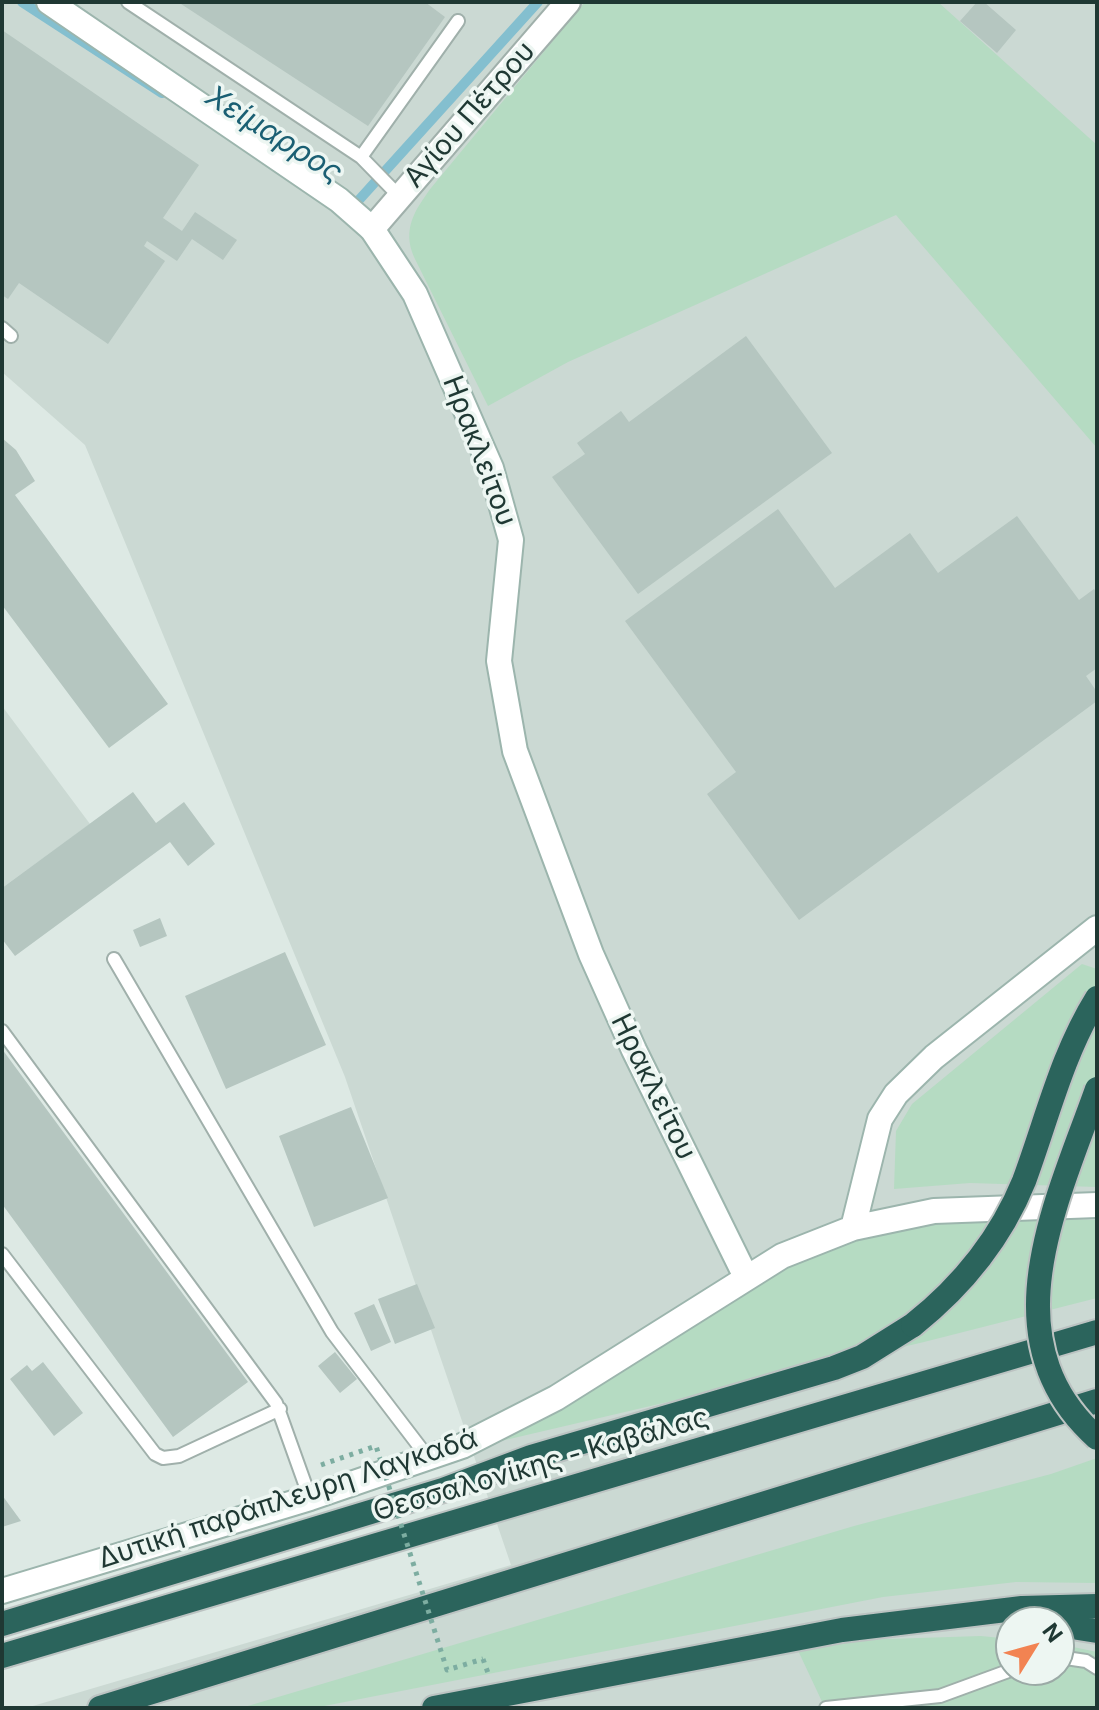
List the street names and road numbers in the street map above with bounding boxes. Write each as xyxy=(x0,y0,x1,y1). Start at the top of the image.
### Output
street label: Αγίου Πέτρου xyxy=(397,35,543,195)
street label: Ηρακλείτου xyxy=(435,371,523,531)
street label: Ηρακλείτου xyxy=(603,1009,703,1165)
street label: Θεσσαλονίκης - Καβάλας xyxy=(369,1401,713,1529)
street label: Δυτική παράπλευρη Λαγκαδά xyxy=(94,1422,482,1576)

